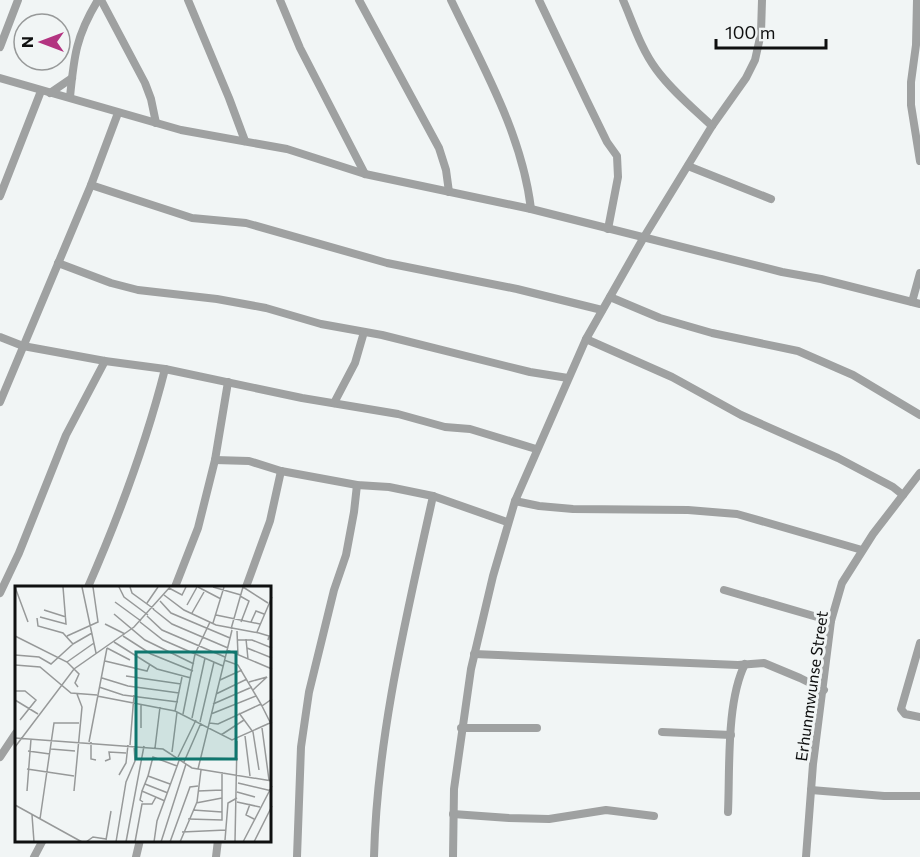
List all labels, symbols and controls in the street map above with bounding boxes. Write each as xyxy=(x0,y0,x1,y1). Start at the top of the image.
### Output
north arrow xyxy=(12,12,72,72)
scale bar xyxy=(716,12,826,50)
text: 100 m xyxy=(725,21,775,43)
text: N xyxy=(17,36,36,48)
inset map xyxy=(15,586,272,842)
street label: Erhunmwunse Street xyxy=(791,609,831,763)

